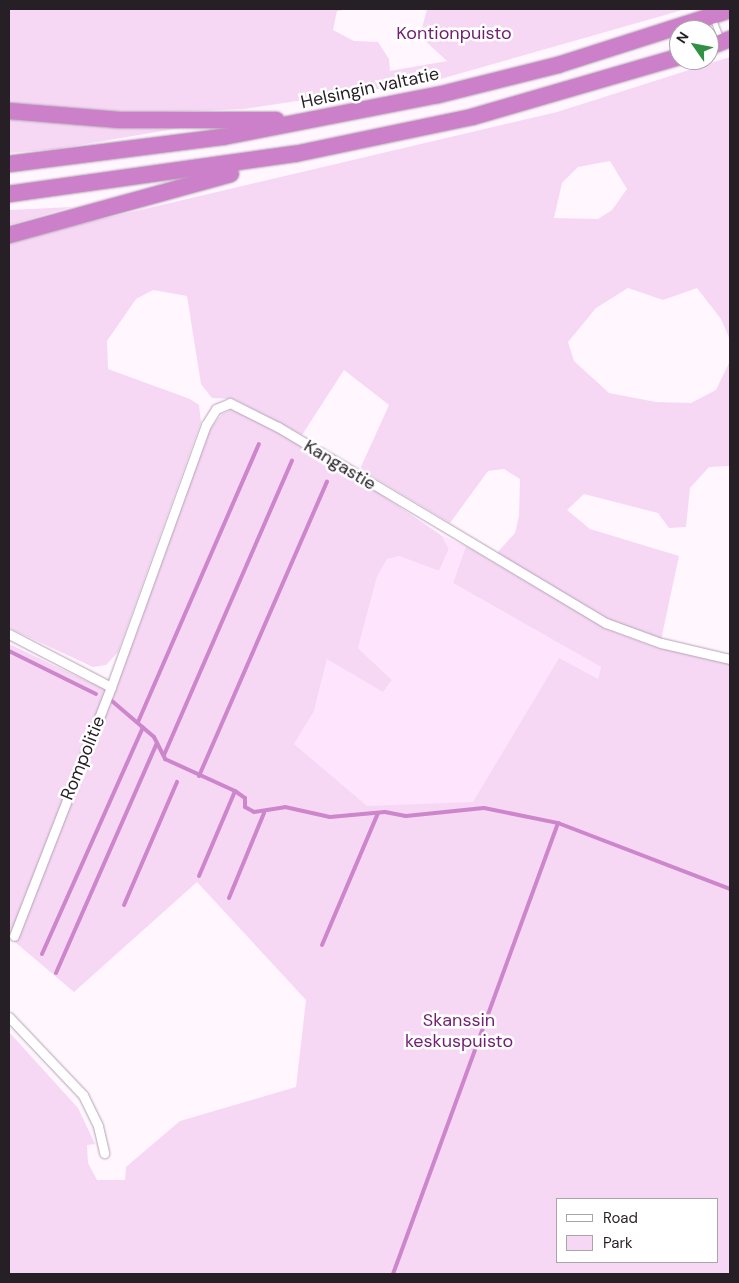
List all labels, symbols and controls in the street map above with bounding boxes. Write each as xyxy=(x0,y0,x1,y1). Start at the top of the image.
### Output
north arrow xyxy=(669,20,719,70)
park label: Kontionpuisto xyxy=(396,22,512,44)
text: N xyxy=(672,28,693,47)
street label: Helsingin valtatie xyxy=(299,63,441,113)
street label: Kangastie xyxy=(300,435,380,495)
street label: Rompolitie xyxy=(56,713,110,803)
park label: Skanssin keskuspuisto xyxy=(405,1010,513,1052)
legend xyxy=(556,1198,719,1263)
text: Road xyxy=(603,1208,638,1228)
text: Park xyxy=(603,1233,633,1253)

